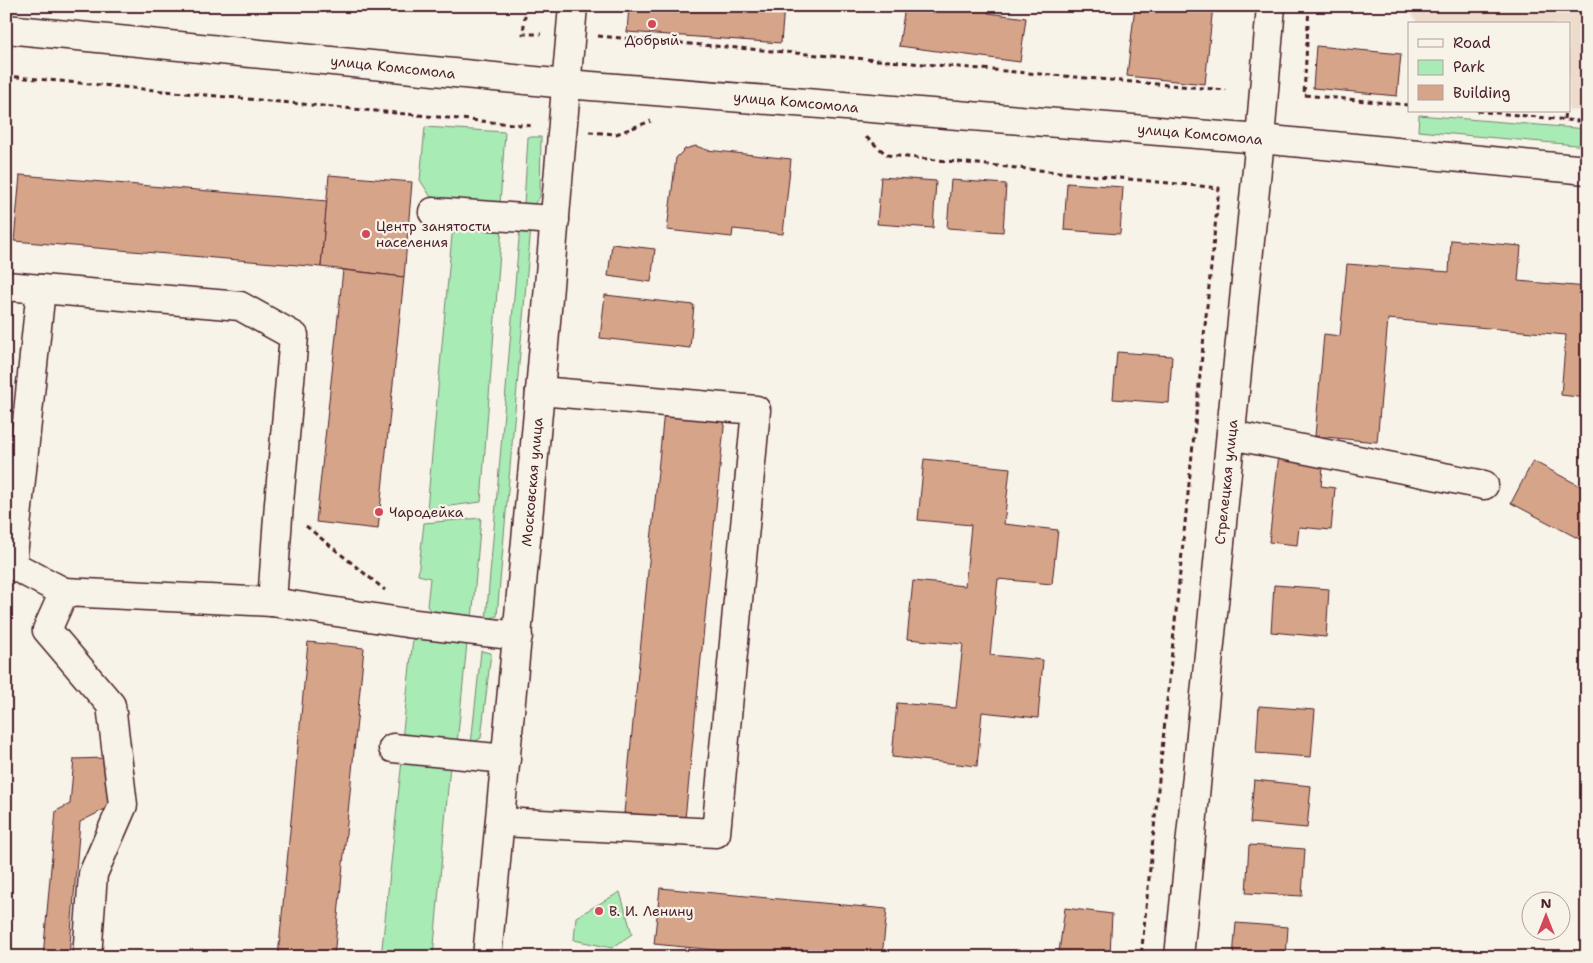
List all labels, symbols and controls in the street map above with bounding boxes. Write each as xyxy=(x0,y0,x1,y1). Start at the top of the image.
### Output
marker: Добрый xyxy=(646,18,658,30)
legend xyxy=(1408,22,1570,112)
place label: Добрый xyxy=(625,31,679,49)
text: Road xyxy=(1453,33,1491,53)
street label: улица Комсомола xyxy=(330,51,457,83)
text: Park xyxy=(1453,57,1485,77)
text: Building xyxy=(1453,83,1510,103)
street label: улица Комсомола xyxy=(733,88,860,116)
street label: улица Комсомола xyxy=(1137,120,1264,148)
place label: Центр занятости населения xyxy=(376,217,491,251)
marker: Центр занятости населения xyxy=(360,228,372,240)
street label: Московская улица xyxy=(517,416,547,547)
street label: Стрелецкая улица xyxy=(1210,418,1242,545)
place label: Чародейка xyxy=(389,503,464,521)
marker: Чародейка xyxy=(373,506,385,518)
north arrow xyxy=(1520,890,1570,940)
text: N xyxy=(1540,894,1552,912)
place label: В. И. Ленину xyxy=(609,902,694,920)
marker: В. И. Ленину xyxy=(593,905,605,917)

